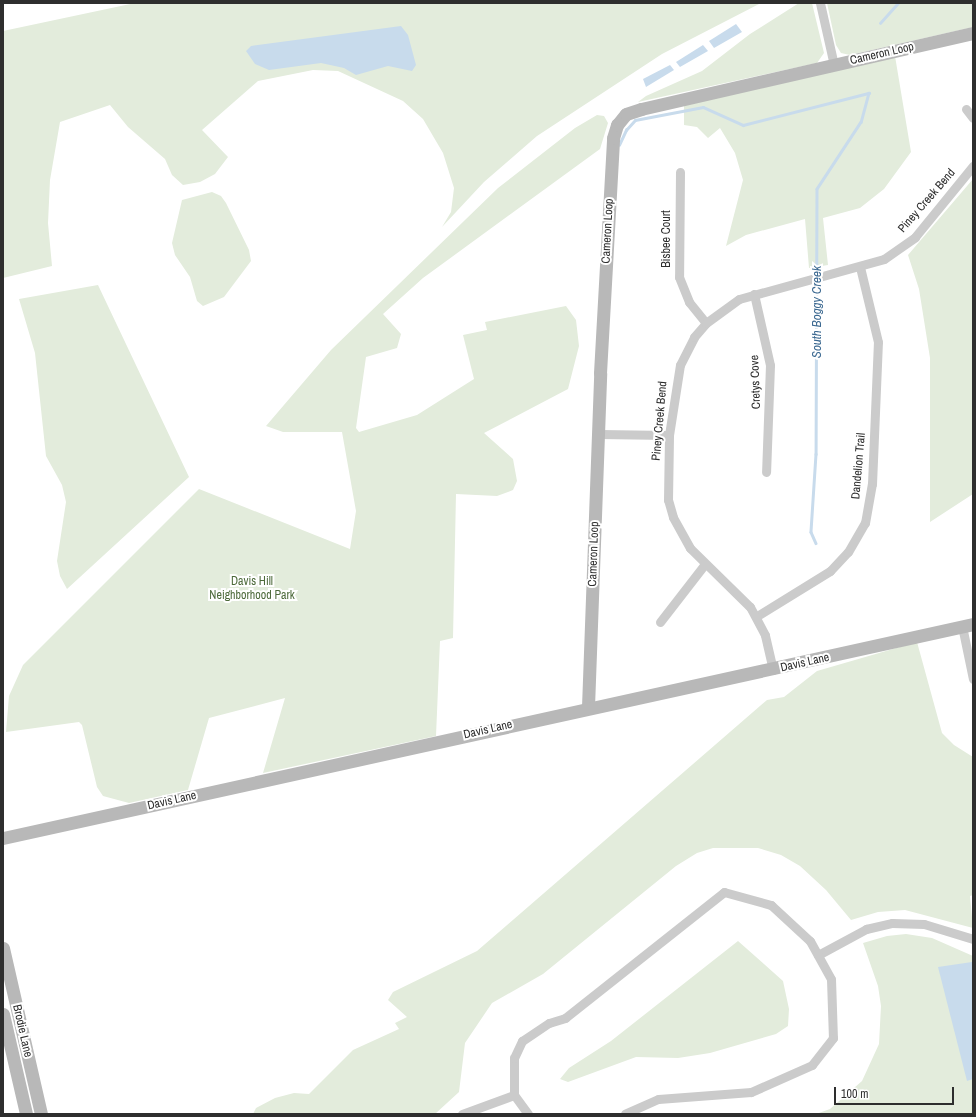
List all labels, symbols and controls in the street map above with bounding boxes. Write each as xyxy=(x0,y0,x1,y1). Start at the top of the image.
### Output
street label: Cameron Loop xyxy=(849,40,915,68)
street label: Piney Creek Bend xyxy=(895,166,959,236)
street label: Cameron Loop xyxy=(599,198,617,264)
street label: Bisbee Court xyxy=(660,210,674,268)
water label: South Boggy Creek xyxy=(809,266,825,358)
street label: Cretys Cove xyxy=(748,355,764,409)
street label: Piney Creek Bend xyxy=(649,381,671,461)
street label: Dandelion Trail xyxy=(849,432,869,500)
street label: Cameron Loop xyxy=(586,521,602,587)
park label: Davis Hill Neighborhood Park xyxy=(209,575,295,603)
street label: Davis Lane xyxy=(779,650,831,676)
street label: Davis Lane xyxy=(462,717,514,743)
street label: Davis Lane xyxy=(146,788,198,814)
street label: Brodie Lane xyxy=(9,1003,35,1059)
scale bar xyxy=(836,1079,956,1105)
text: 100 m xyxy=(841,1086,868,1102)

